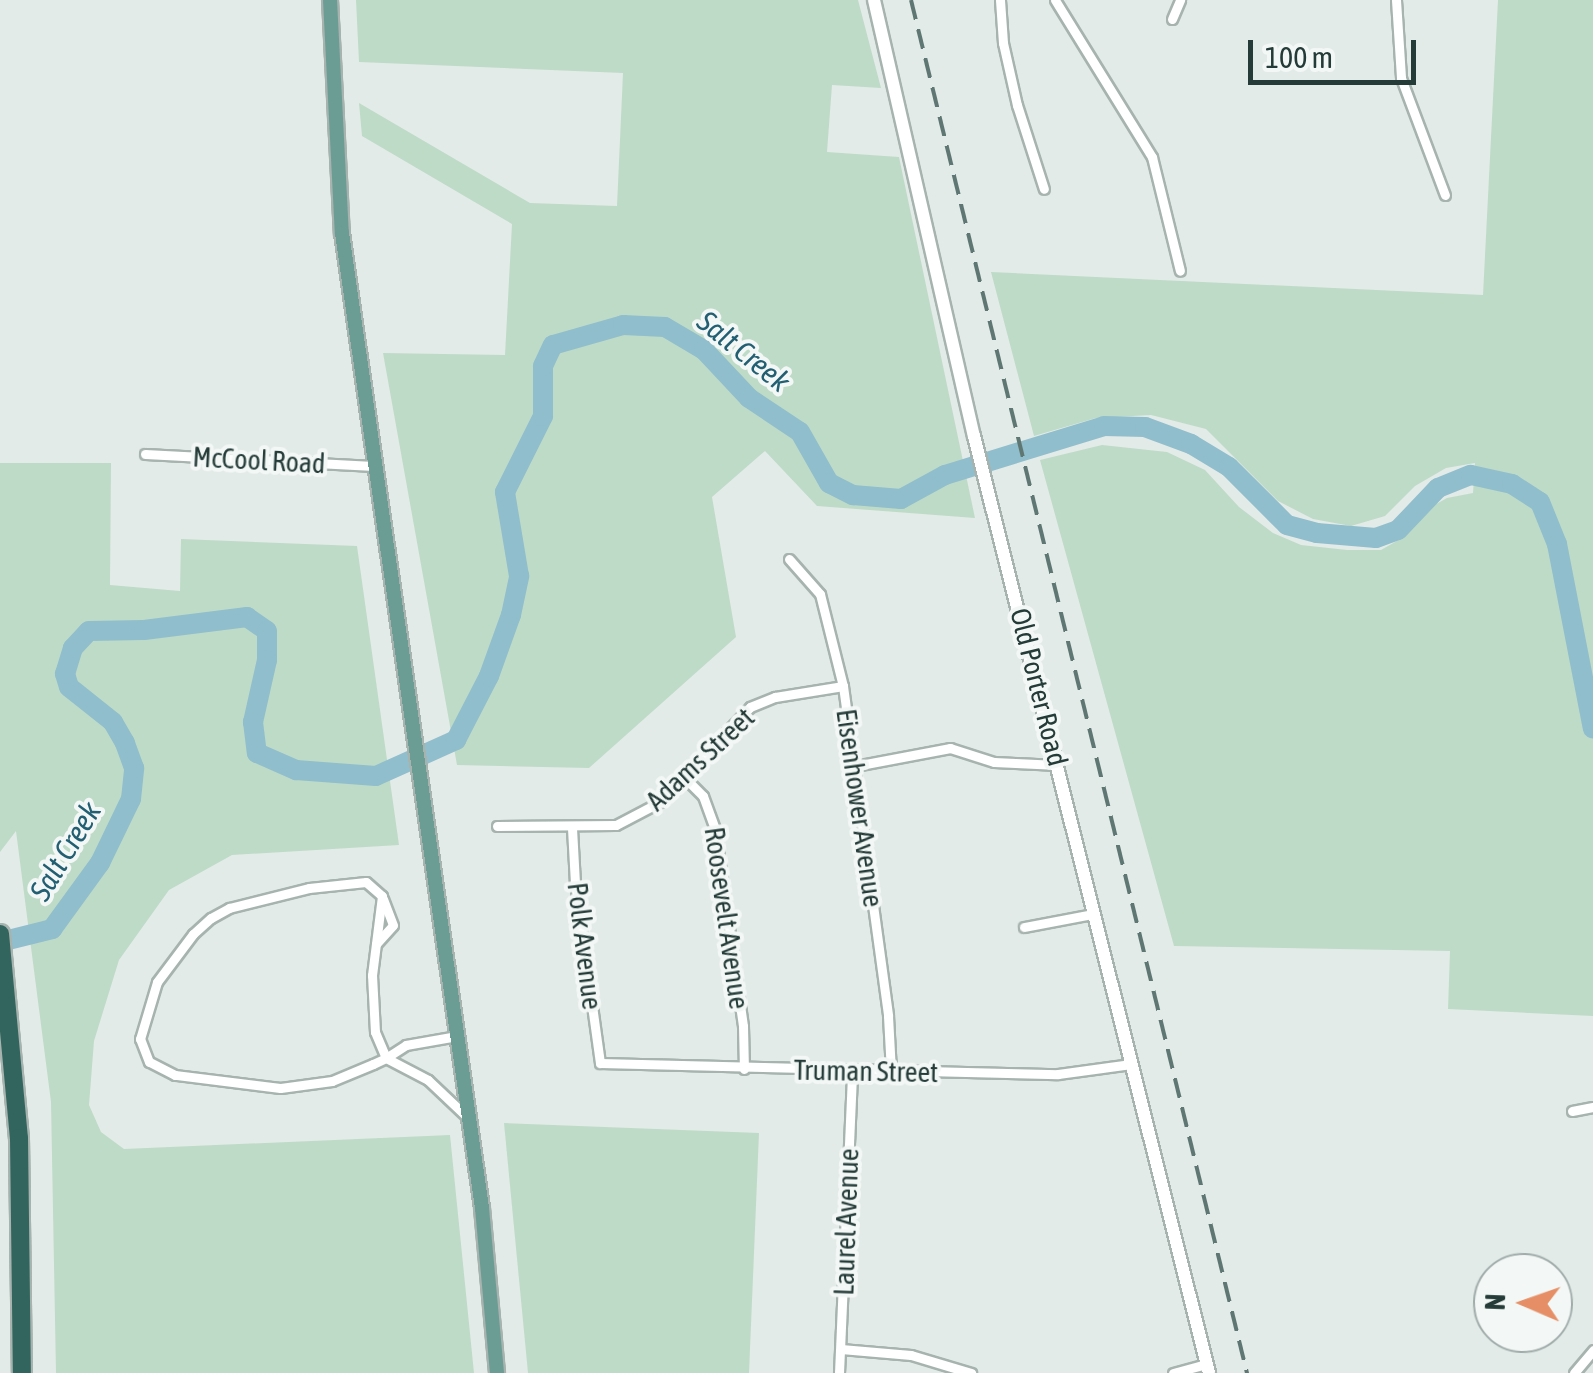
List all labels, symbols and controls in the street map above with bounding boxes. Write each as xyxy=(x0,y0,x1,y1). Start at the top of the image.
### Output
scale bar xyxy=(1253,20,1420,82)
text: 100 m xyxy=(1265,40,1333,74)
water label: Salt Creek xyxy=(690,303,798,399)
street label: McCool Road xyxy=(192,440,326,480)
street label: Old Porter Road xyxy=(1003,605,1075,769)
street label: Adams Street xyxy=(639,701,761,817)
street label: Eisenhower Avenue xyxy=(829,707,891,909)
water label: Salt Creek xyxy=(22,795,108,907)
street label: Roosevelt Avenue xyxy=(698,825,756,1011)
street label: Polk Avenue xyxy=(561,881,609,1011)
street label: Truman Street xyxy=(794,1053,938,1089)
street label: Laurel Avenue xyxy=(827,1148,865,1296)
north arrow xyxy=(1473,1253,1573,1353)
text: N xyxy=(1479,1293,1511,1311)

